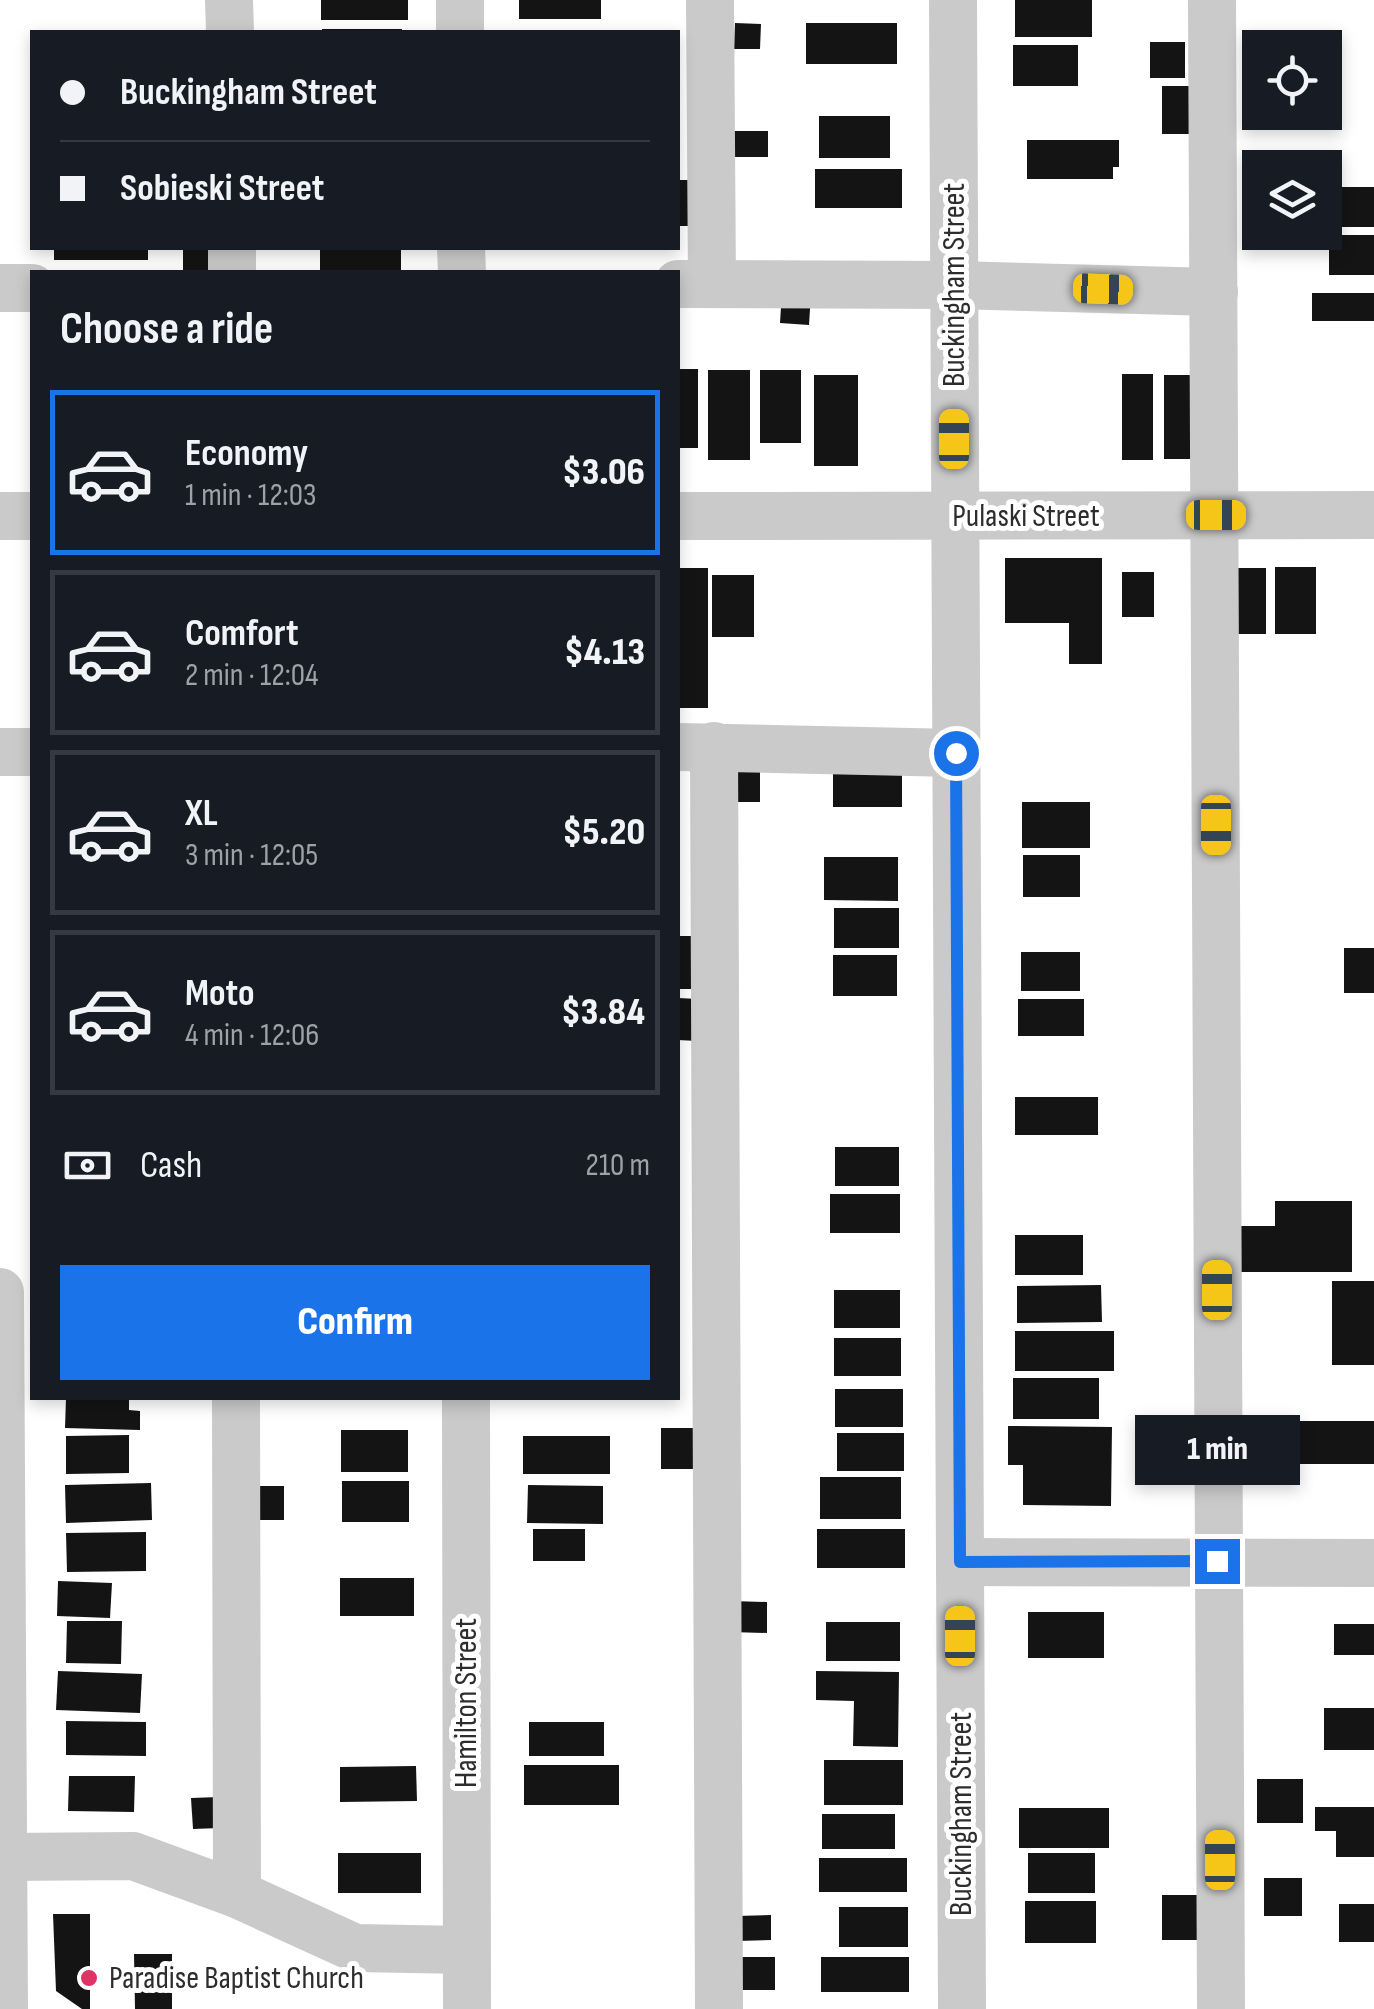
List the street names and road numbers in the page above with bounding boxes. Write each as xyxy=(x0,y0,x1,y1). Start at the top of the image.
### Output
street label: Buckingham Street xyxy=(935,183,974,387)
street label: Pulaski Street xyxy=(952,497,1100,536)
street label: Hamilton Street xyxy=(447,1618,486,1788)
street label: Buckingham Street xyxy=(942,1712,981,1916)

